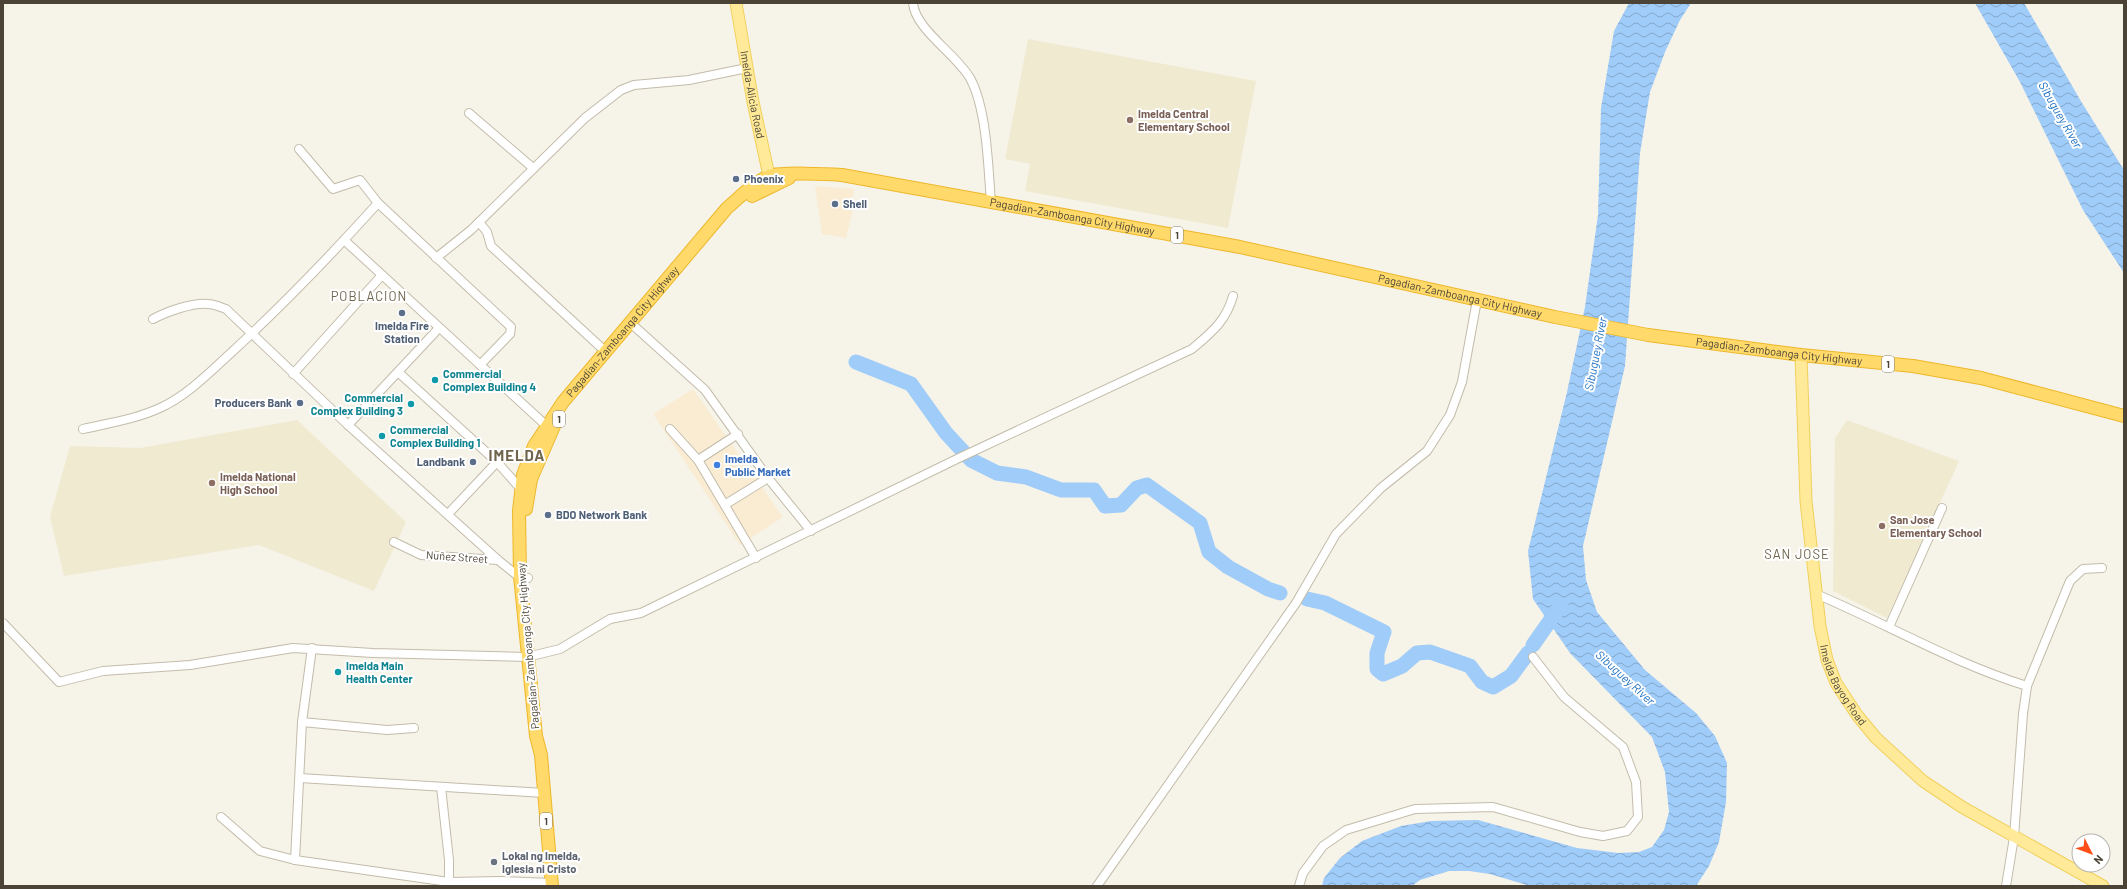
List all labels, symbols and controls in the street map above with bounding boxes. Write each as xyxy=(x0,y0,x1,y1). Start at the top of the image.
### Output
street label: Imelda-Alicia Road xyxy=(738,50,768,139)
water label: Sibuguey River xyxy=(2036,79,2086,151)
place label: Imelda Central Elementary School xyxy=(1138,107,1230,133)
marker: Imelda Central Elementary School xyxy=(1125,115,1135,125)
place label: Phoenix xyxy=(744,172,784,185)
marker: Phoenix xyxy=(731,174,741,184)
street label: Pagadian-Zamboanga City Highway xyxy=(989,195,1156,237)
place label: Shell xyxy=(843,197,867,210)
marker: Shell xyxy=(830,199,840,209)
road number: 1 xyxy=(1171,227,1183,243)
street label: Pagadian-Zamboanga City Highway xyxy=(563,263,681,399)
street label: Pagadian-Zamboanga City Highway xyxy=(1377,271,1543,320)
district label: POBLACION xyxy=(331,288,407,304)
marker: Imelda Fire Station xyxy=(397,308,407,318)
water label: Sibuguey River xyxy=(1581,315,1609,392)
place label: Imelda Fire Station xyxy=(375,319,429,345)
street label: Pagadian-Zamboanga City Highway xyxy=(1695,334,1863,367)
road number: 1 xyxy=(1882,356,1894,372)
place label: Commercial Complex Building 4 xyxy=(443,367,536,393)
marker: Commercial Complex Building 4 xyxy=(430,375,440,385)
place label: Commercial Complex Building 3 xyxy=(311,391,403,417)
place label: Producers Bank xyxy=(215,396,292,409)
marker: Producers Bank xyxy=(295,398,305,408)
marker: Commercial Complex Building 3 xyxy=(406,399,416,409)
road number: 1 xyxy=(553,411,565,427)
place label: Commercial Complex Building 1 xyxy=(390,423,480,449)
marker: Commercial Complex Building 1 xyxy=(377,431,387,441)
district label: IMELDA xyxy=(489,446,545,464)
place label: Imelda Public Market xyxy=(725,452,791,478)
place label: Landbank xyxy=(417,455,465,468)
marker: Landbank xyxy=(468,457,478,467)
marker: Imelda Public Market xyxy=(712,460,722,470)
place label: Imelda National High School xyxy=(220,470,296,496)
marker: Imelda National High School xyxy=(207,478,217,488)
place label: BDO Network Bank xyxy=(556,508,647,521)
marker: BDO Network Bank xyxy=(543,510,553,520)
place label: San Jose Elementary School xyxy=(1890,513,1982,539)
marker: San Jose Elementary School xyxy=(1877,521,1887,531)
district label: SAN JOSE xyxy=(1764,546,1830,562)
street label: Nuñez Street xyxy=(426,548,489,565)
street label: Pagadian-Zamboanga City Highway xyxy=(514,562,541,730)
street label: Imelda Bayog Road xyxy=(1818,643,1870,728)
water label: Sibuguey River xyxy=(1593,647,1659,708)
place label: Imelda Main Health Center xyxy=(346,659,414,685)
marker: Imelda Main Health Center xyxy=(333,667,343,677)
road number: 1 xyxy=(540,813,552,829)
north arrow xyxy=(2071,833,2111,873)
place label: Lokal ng Imelda, Iglesia ni Cristo xyxy=(502,849,581,875)
text: N xyxy=(2092,853,2106,867)
marker: Lokal ng Imelda, Iglesia ni Cristo xyxy=(489,857,499,867)

